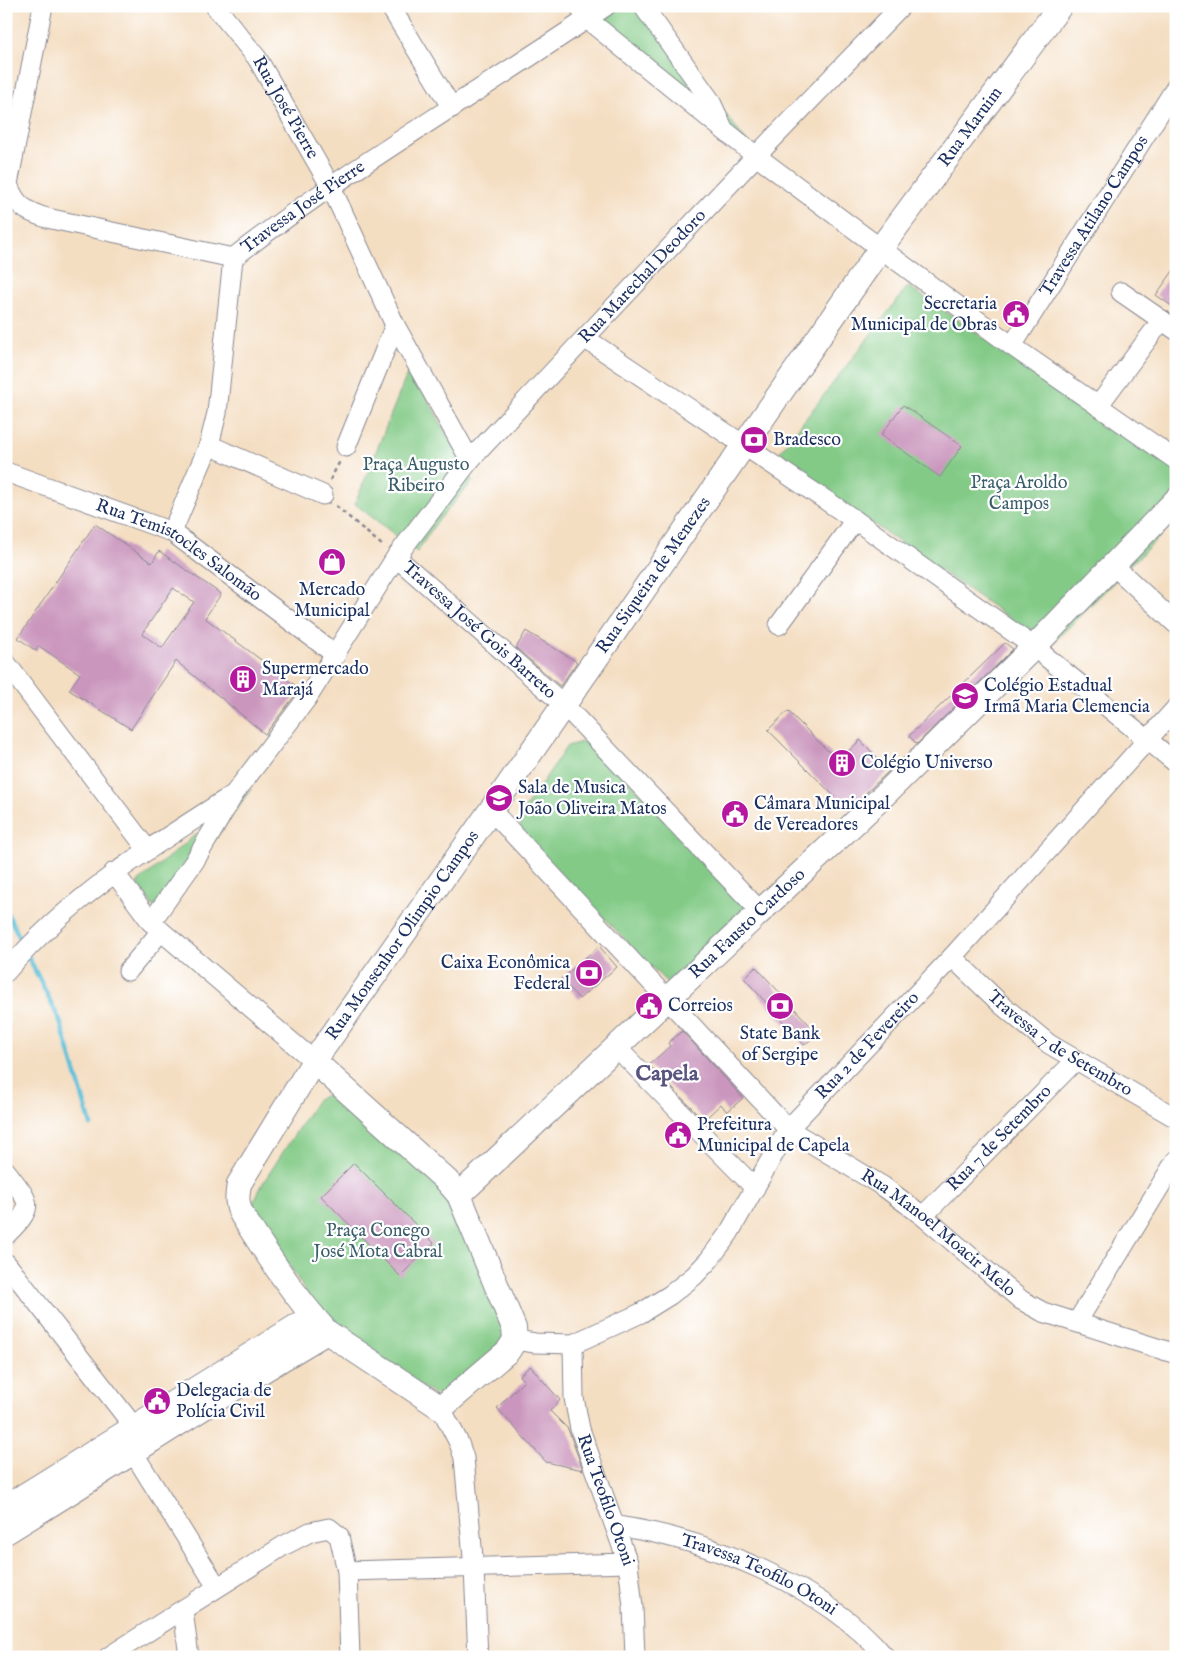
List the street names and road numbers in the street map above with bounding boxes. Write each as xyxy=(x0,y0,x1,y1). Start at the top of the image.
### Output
street label: Rua José Pierre xyxy=(247,52,324,163)
street label: Rua Maruim xyxy=(933,82,1008,172)
street label: Travessa Atilano Campos xyxy=(1035,131,1154,301)
street label: Travessa José Pierre xyxy=(237,155,369,259)
street label: Rua Marechal Deodoro xyxy=(574,204,712,349)
street label: Rua Siqueira de Menezes xyxy=(591,492,716,658)
street label: Rua Temistocles Salomão xyxy=(93,494,267,607)
street label: Travessa José Gois Barreto xyxy=(398,556,561,705)
street label: Rua Monsenhor Olimpio Campos xyxy=(321,826,484,1045)
street label: Rua Fausto Cardoso xyxy=(684,863,811,984)
street label: Travessa 7 de Setembro xyxy=(982,985,1137,1102)
street label: Rua 2 de Fevereiro xyxy=(811,987,925,1104)
street label: Rua 7 de Setembro xyxy=(942,1080,1057,1196)
street label: Rua Manoel Moacir Melo xyxy=(856,1164,1021,1302)
street label: Rua Teofilo Otoni xyxy=(571,1431,640,1569)
street label: Travessa Teofilo Otoni xyxy=(678,1529,842,1621)

